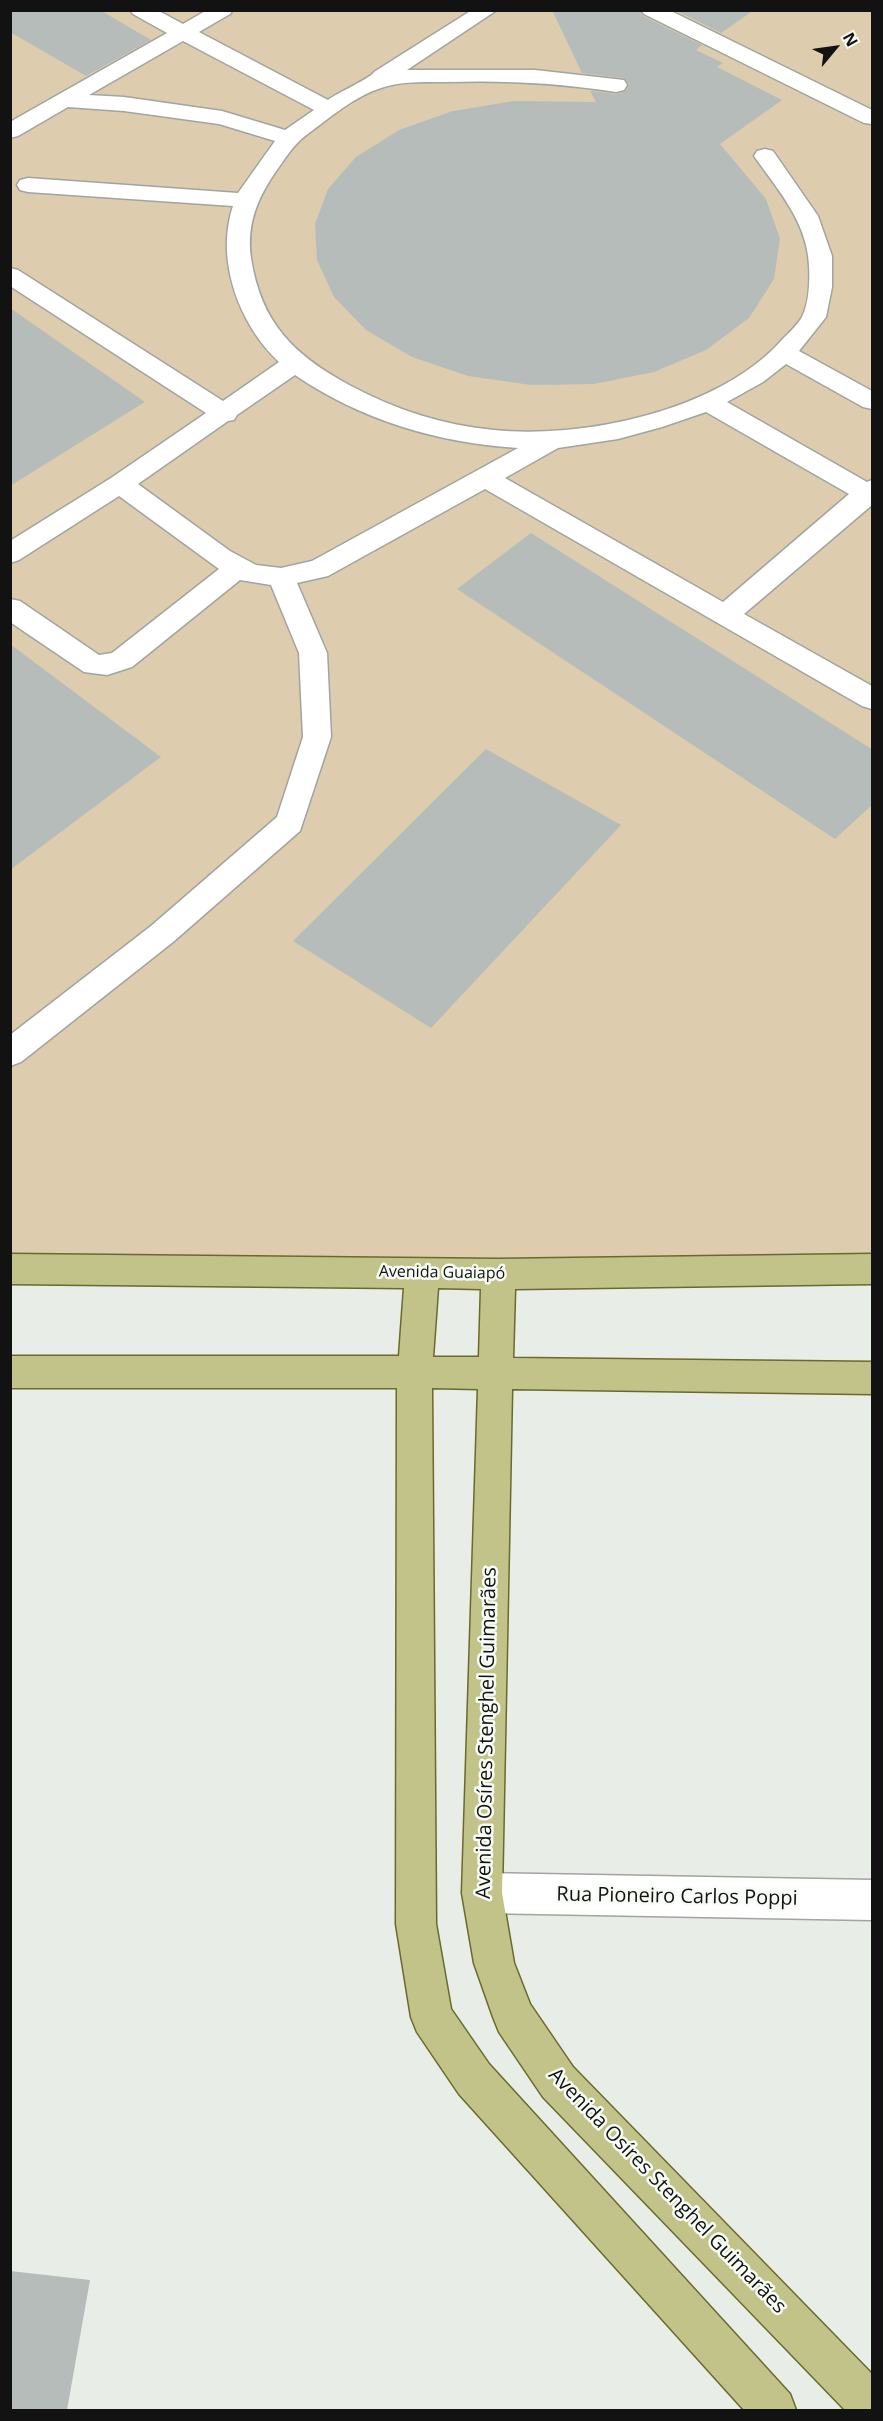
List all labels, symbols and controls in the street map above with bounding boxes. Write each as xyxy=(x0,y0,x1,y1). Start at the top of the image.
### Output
north arrow xyxy=(805,18,865,78)
text: N xyxy=(838,28,864,50)
street label: Avenida Guaiapó xyxy=(379,1262,505,1284)
street label: Avenida Osíres Stenghel Guimarães xyxy=(472,1567,502,1899)
street label: Rua Pioneiro Carlos Poppi xyxy=(556,1883,798,1911)
street label: Avenida Osíres Stenghel Guimarães xyxy=(543,2063,791,2319)

